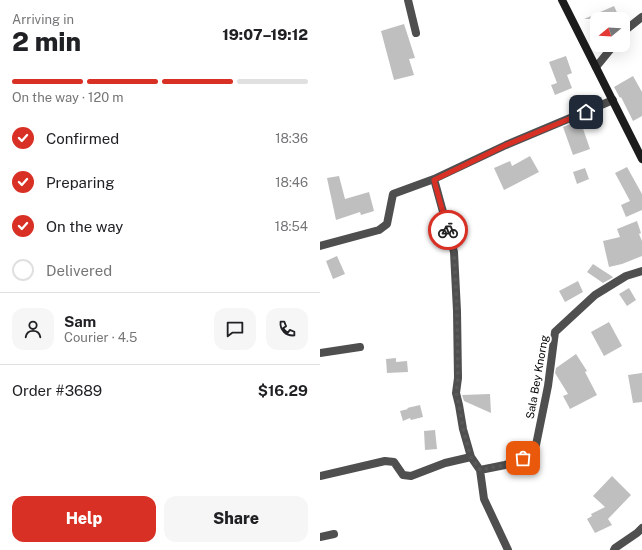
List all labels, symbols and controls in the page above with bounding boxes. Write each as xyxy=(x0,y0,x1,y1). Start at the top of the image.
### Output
text: Arriving in xyxy=(12,12,74,27)
north arrow xyxy=(590,12,630,52)
map controls xyxy=(590,12,630,52)
text: 2 min xyxy=(12,26,81,57)
text: 19:07–19:12 xyxy=(222,26,308,43)
text: On the way · 120 m xyxy=(12,90,124,105)
pin xyxy=(569,95,603,129)
icon: home xyxy=(575,101,597,123)
icon: check xyxy=(12,127,34,149)
text: Confirmed xyxy=(46,130,119,147)
text: 18:36 xyxy=(275,131,308,146)
icon: check xyxy=(12,171,34,193)
text: Preparing xyxy=(46,174,115,191)
text: 18:46 xyxy=(275,175,308,190)
courier xyxy=(428,210,468,250)
icon: check xyxy=(12,215,34,237)
text: On the way xyxy=(46,218,123,235)
text: 18:54 xyxy=(275,219,308,234)
icon: bike xyxy=(437,219,459,241)
text: Delivered xyxy=(46,262,112,279)
button: person xyxy=(12,308,54,350)
button: chat xyxy=(214,308,256,350)
button: phone xyxy=(266,308,308,350)
text: Sam xyxy=(64,313,96,330)
text: Courier · 4.5 xyxy=(64,330,137,345)
street label: Sala Bey Knorng xyxy=(524,334,550,420)
text: Order #3689 xyxy=(12,382,102,399)
text: $16.29 xyxy=(258,382,308,399)
pin xyxy=(506,441,540,475)
icon: bag xyxy=(512,447,534,469)
button: Help xyxy=(12,496,156,542)
button: Share xyxy=(164,496,308,542)

